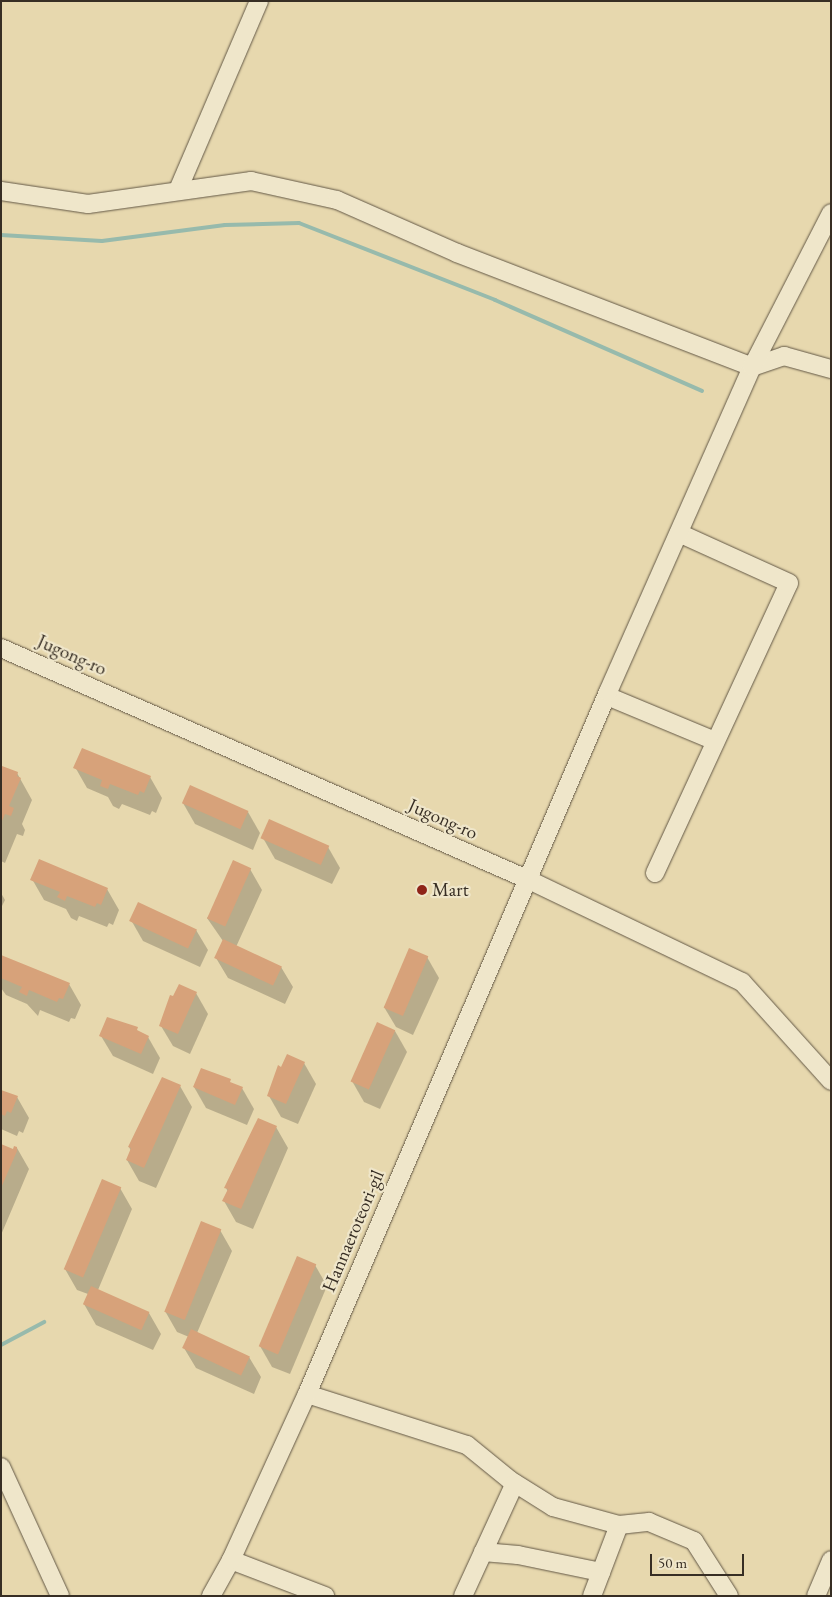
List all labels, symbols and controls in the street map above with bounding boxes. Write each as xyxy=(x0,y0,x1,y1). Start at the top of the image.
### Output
street label: Jugong-ro xyxy=(34,630,110,680)
street label: Jugong-ro xyxy=(405,794,481,844)
place label: Mart xyxy=(432,879,469,901)
marker: Mart xyxy=(416,884,428,896)
street label: Hannaeroteori-gil xyxy=(317,1167,389,1295)
scale bar xyxy=(652,1544,746,1576)
text: 50 m xyxy=(658,1553,687,1572)

